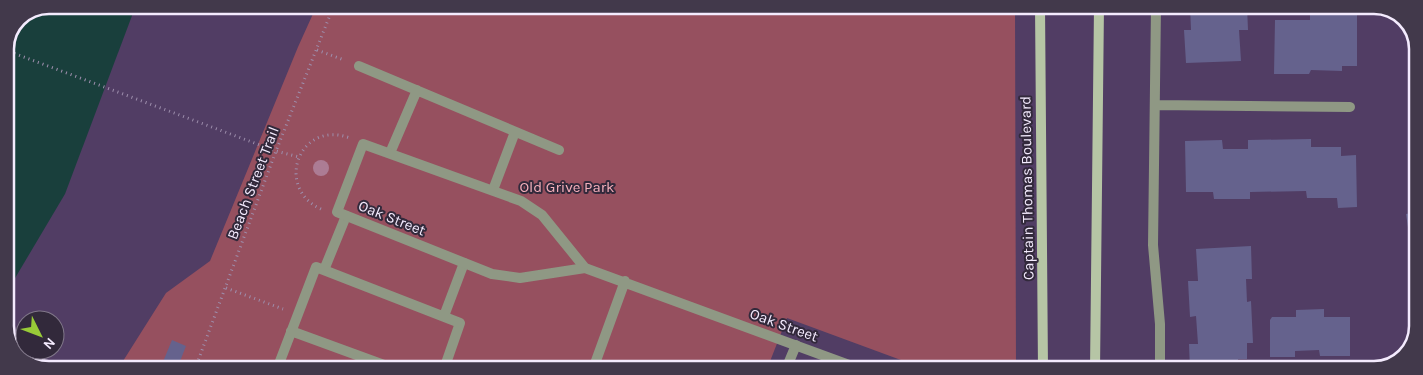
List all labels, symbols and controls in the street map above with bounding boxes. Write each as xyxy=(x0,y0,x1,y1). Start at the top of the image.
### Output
street label: Captain Thomas Boulevard xyxy=(1016,96,1038,280)
street label: Beach Street Trail xyxy=(223,124,283,242)
park label: Old Grive Park xyxy=(519,178,615,196)
street label: Oak Street xyxy=(356,196,429,240)
street label: Oak Street xyxy=(747,304,821,346)
north arrow xyxy=(15,310,65,360)
text: N xyxy=(40,334,59,353)

